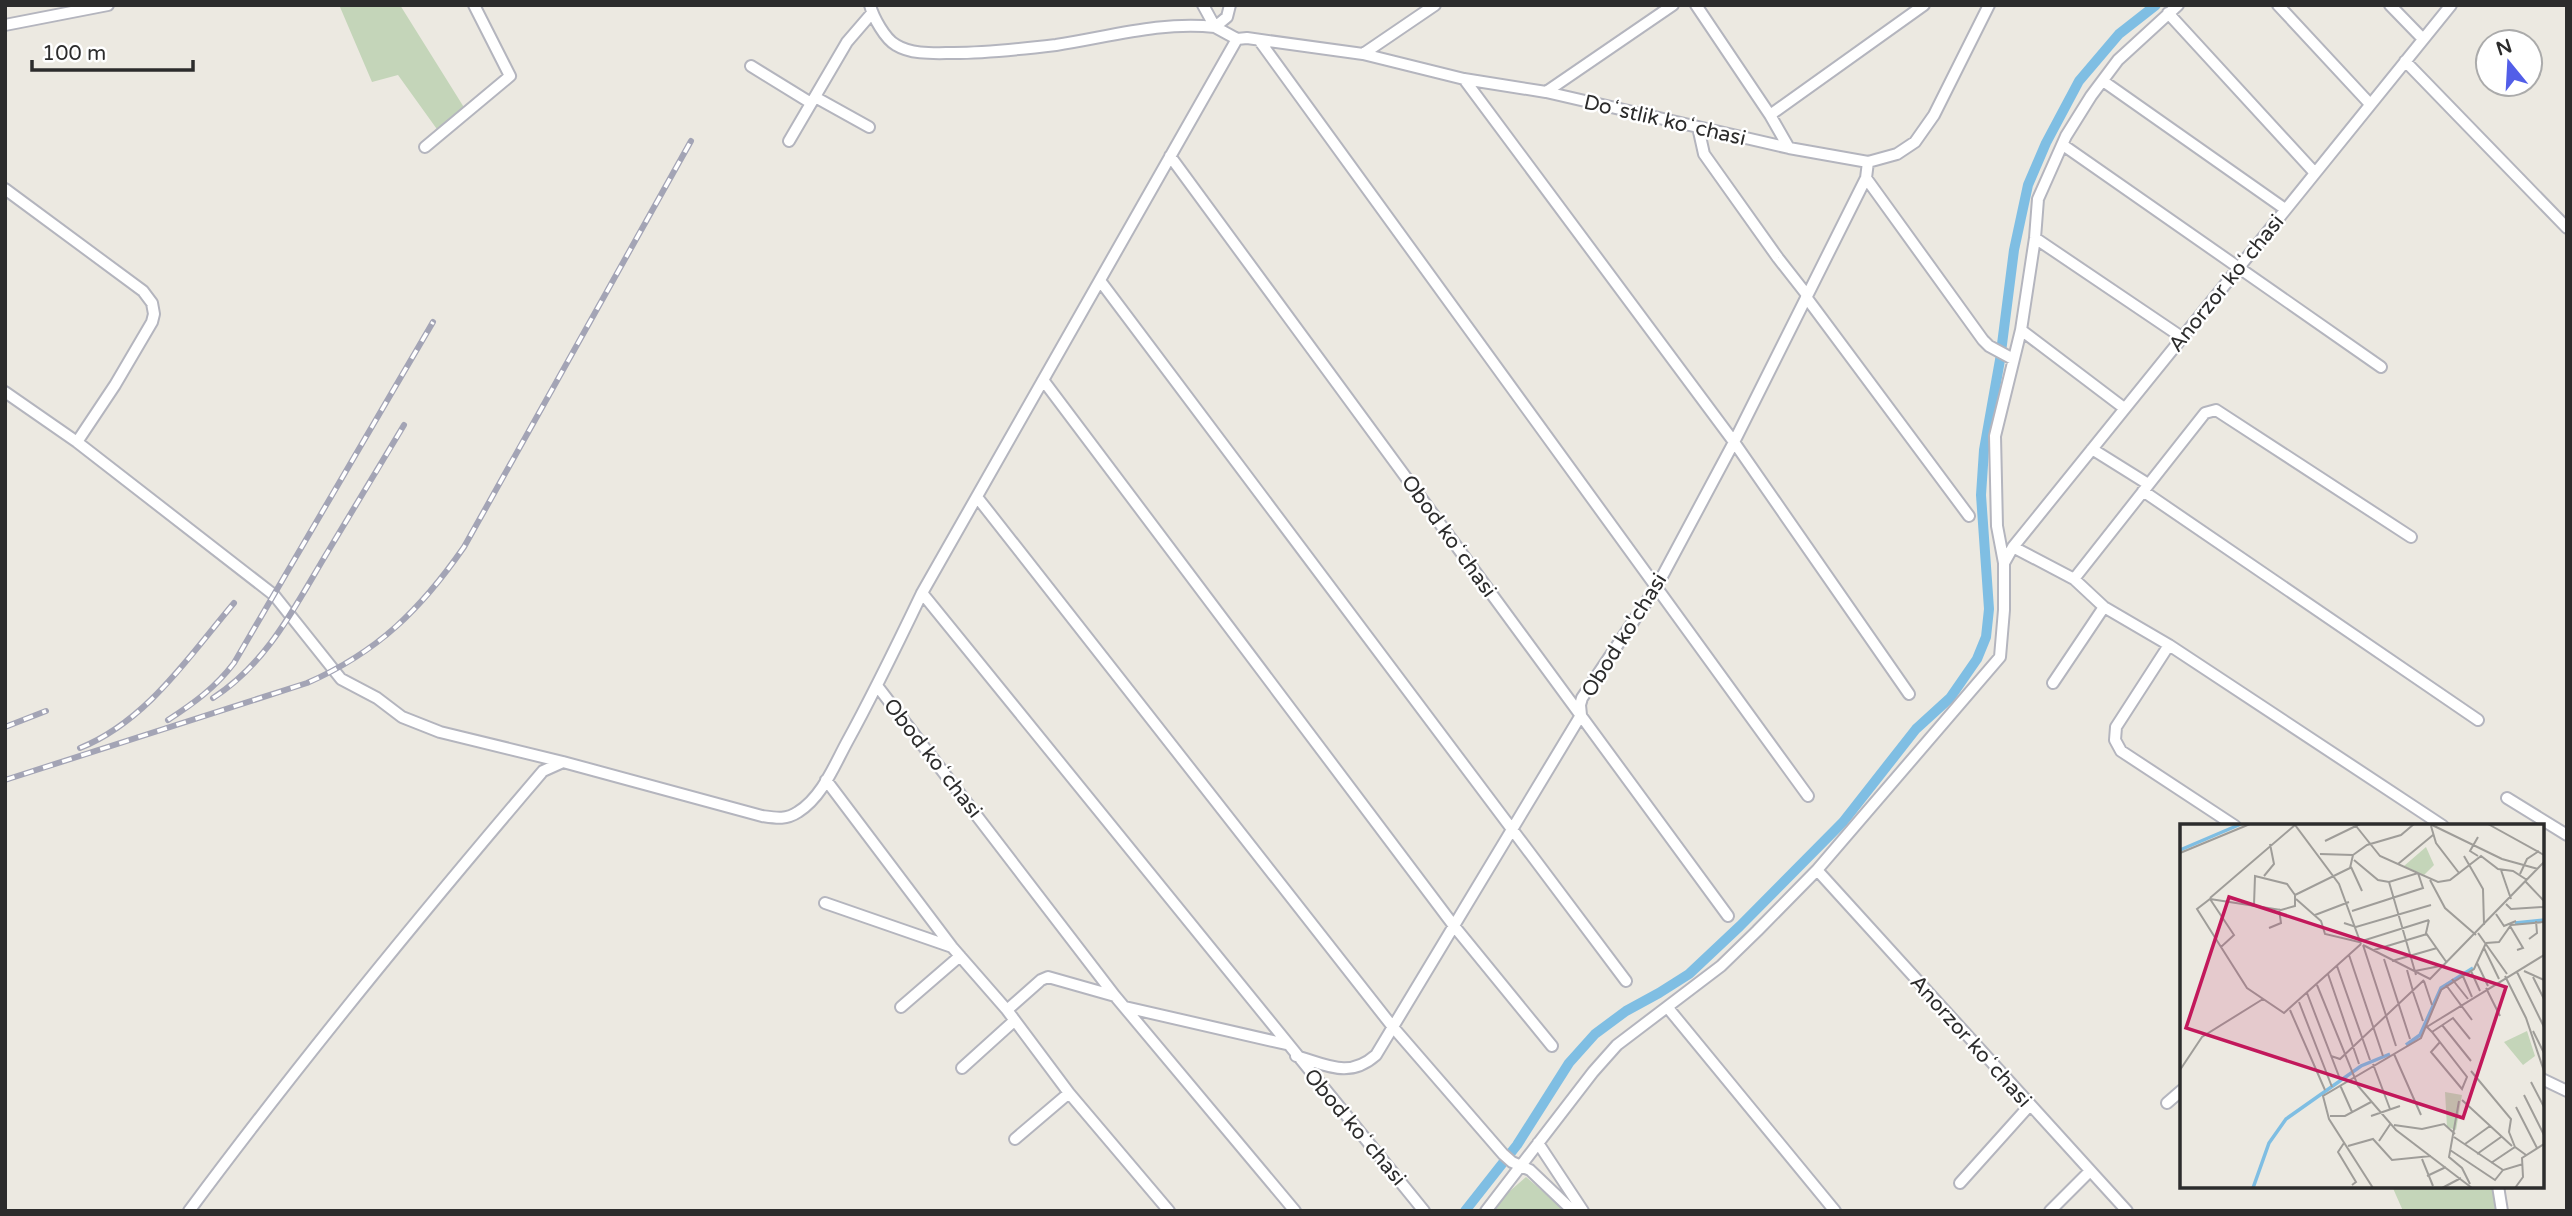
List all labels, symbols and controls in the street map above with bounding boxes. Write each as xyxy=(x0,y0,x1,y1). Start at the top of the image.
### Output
scale bar xyxy=(32,28,192,72)
north arrow xyxy=(2474,28,2544,98)
text: N xyxy=(2493,35,2515,61)
text: 100 m xyxy=(42,41,106,66)
street label: Doʻstlik koʻchasi xyxy=(1581,90,1748,151)
street label: Anorzor koʻchasi xyxy=(2163,210,2289,357)
street label: Obod koʻchasi xyxy=(1396,470,1501,602)
street label: Obod ko'chasi xyxy=(1576,569,1672,702)
street label: Obod koʻchasi xyxy=(878,693,987,823)
inset map xyxy=(2180,824,2544,1188)
street label: Anorzor koʻchasi xyxy=(1905,970,2037,1113)
street label: Obod koʻchasi xyxy=(1298,1064,1411,1191)

